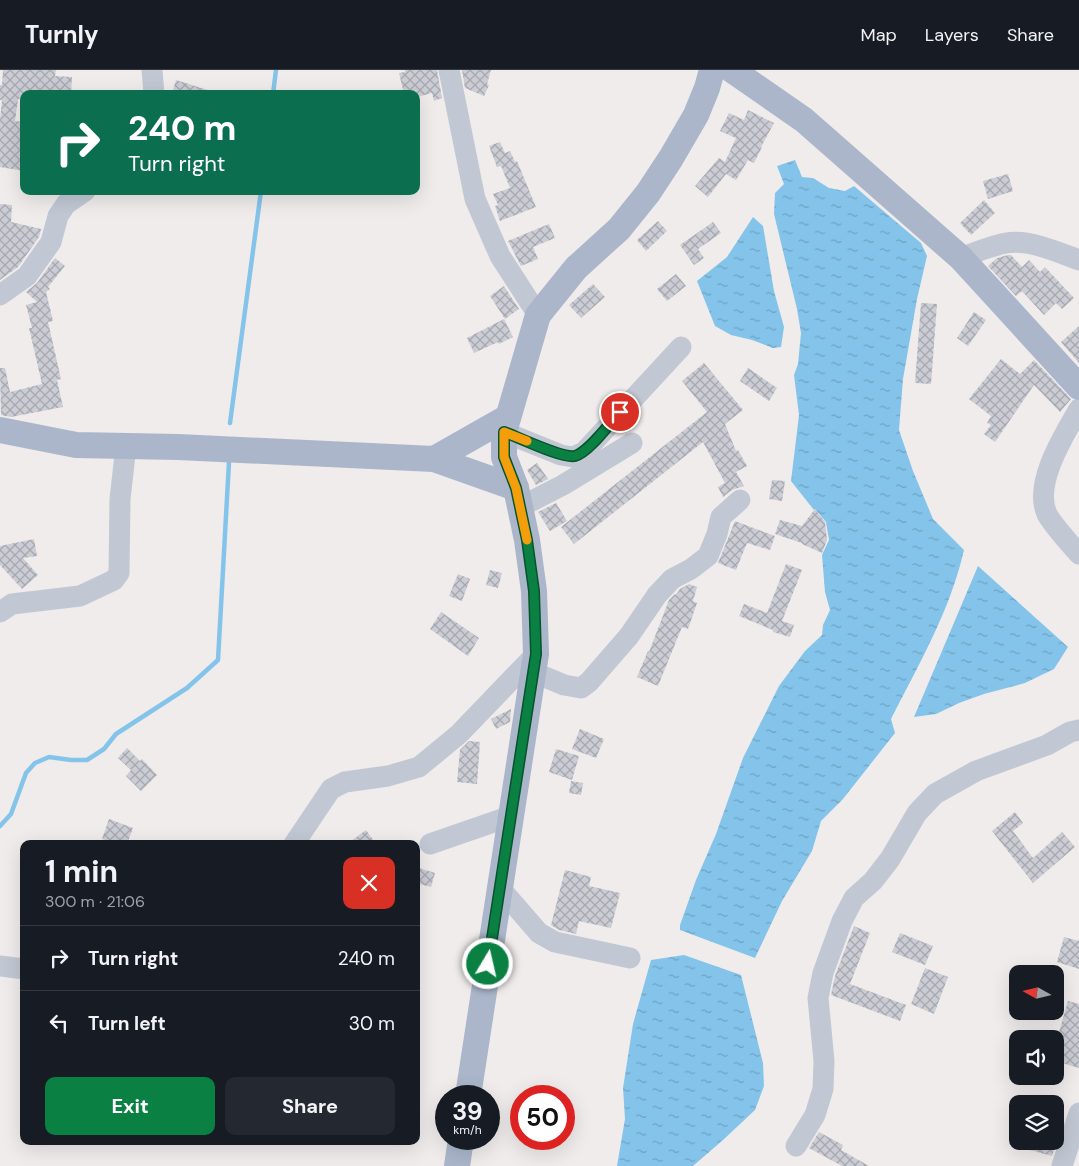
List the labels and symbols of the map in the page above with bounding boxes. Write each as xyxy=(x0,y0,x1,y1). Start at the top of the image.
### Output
pin xyxy=(599,391,641,433)
position arrow xyxy=(461,937,513,989)
north arrow xyxy=(1009,965,1064,1020)
speed limit sign: 50 xyxy=(510,1085,575,1150)

